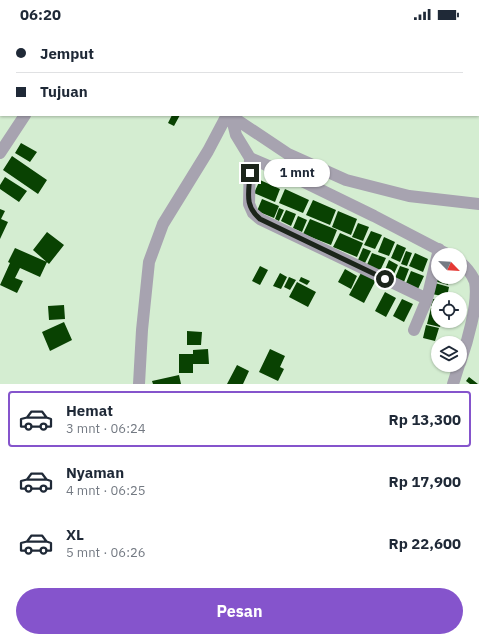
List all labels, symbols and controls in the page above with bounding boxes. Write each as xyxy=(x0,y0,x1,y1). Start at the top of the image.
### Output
text: 06:20 xyxy=(20,5,61,24)
text: Jemput xyxy=(40,44,94,63)
text: Tujuan xyxy=(40,82,88,101)
callout: 1 mnt xyxy=(264,159,330,187)
route end xyxy=(241,164,259,182)
text: 1 mnt xyxy=(279,164,315,181)
north arrow xyxy=(431,248,467,284)
map controls xyxy=(431,248,467,372)
route start xyxy=(376,270,394,288)
button: locate xyxy=(431,292,467,328)
button: layers xyxy=(431,336,467,372)
icon: car xyxy=(18,401,54,437)
text: Hemat xyxy=(66,401,113,420)
text: Rp 13,300 xyxy=(389,410,461,429)
text: 3 mnt · 06:24 xyxy=(66,420,146,437)
icon: car xyxy=(18,463,54,499)
text: Nyaman xyxy=(66,463,124,482)
text: Rp 17,900 xyxy=(389,472,461,491)
text: 4 mnt · 06:25 xyxy=(66,482,146,499)
icon: car xyxy=(18,525,54,561)
text: XL xyxy=(66,525,84,544)
text: Rp 22,600 xyxy=(389,534,461,553)
text: 5 mnt · 06:26 xyxy=(66,544,146,561)
button: Pesan xyxy=(16,588,463,634)

